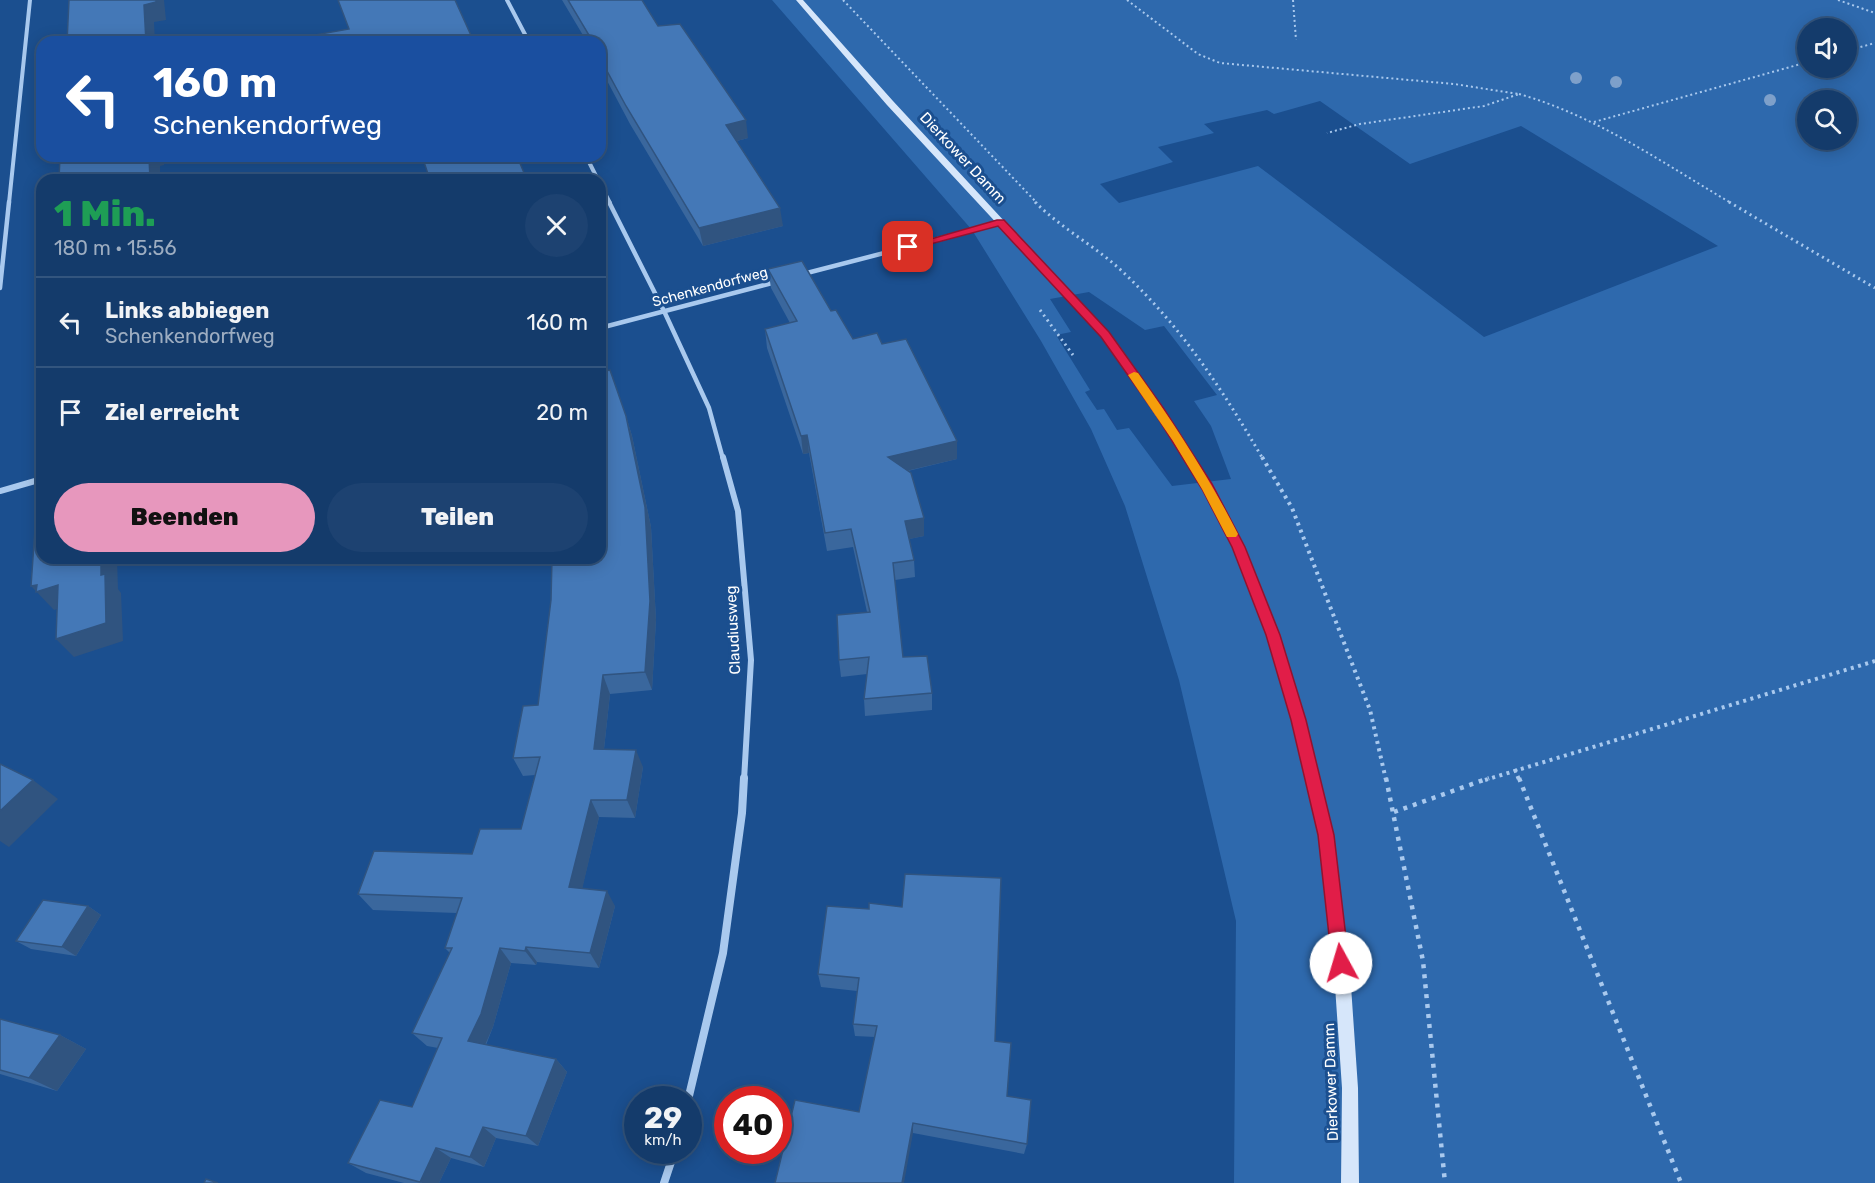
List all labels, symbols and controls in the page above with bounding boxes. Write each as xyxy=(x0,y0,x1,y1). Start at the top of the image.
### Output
map controls xyxy=(1797,18,1857,150)
button: sound xyxy=(1797,18,1857,78)
text: 160 m xyxy=(153,58,277,108)
icon: left xyxy=(54,60,132,138)
button: search xyxy=(1797,90,1857,150)
text: Schenkendorfweg xyxy=(153,109,382,141)
street label: Dierkower Damm xyxy=(916,109,1010,207)
text: 1 Min. xyxy=(54,192,156,235)
button: close xyxy=(525,194,588,257)
pin xyxy=(882,221,933,272)
icon: arrive xyxy=(891,230,924,263)
text: 180 m · 15:56 xyxy=(54,236,177,260)
street label: Schenkendorfweg xyxy=(650,263,770,311)
text: Links abbiegen xyxy=(105,297,269,324)
icon: left xyxy=(54,306,87,339)
text: 160 m xyxy=(526,309,588,336)
text: Schenkendorfweg xyxy=(105,324,275,348)
icon: arrive xyxy=(54,396,87,429)
text: Ziel erreicht xyxy=(105,399,239,426)
text: 20 m xyxy=(536,399,588,426)
button: Beenden xyxy=(54,483,315,552)
button: Teilen xyxy=(327,483,588,552)
street label: Claudiusweg xyxy=(722,585,744,675)
position arrow xyxy=(1309,931,1373,995)
street label: Dierkower Damm xyxy=(1320,1023,1342,1141)
speed limit sign: 40 xyxy=(714,1086,792,1164)
text: 29 xyxy=(644,1100,682,1136)
text: km/h xyxy=(644,1131,682,1149)

